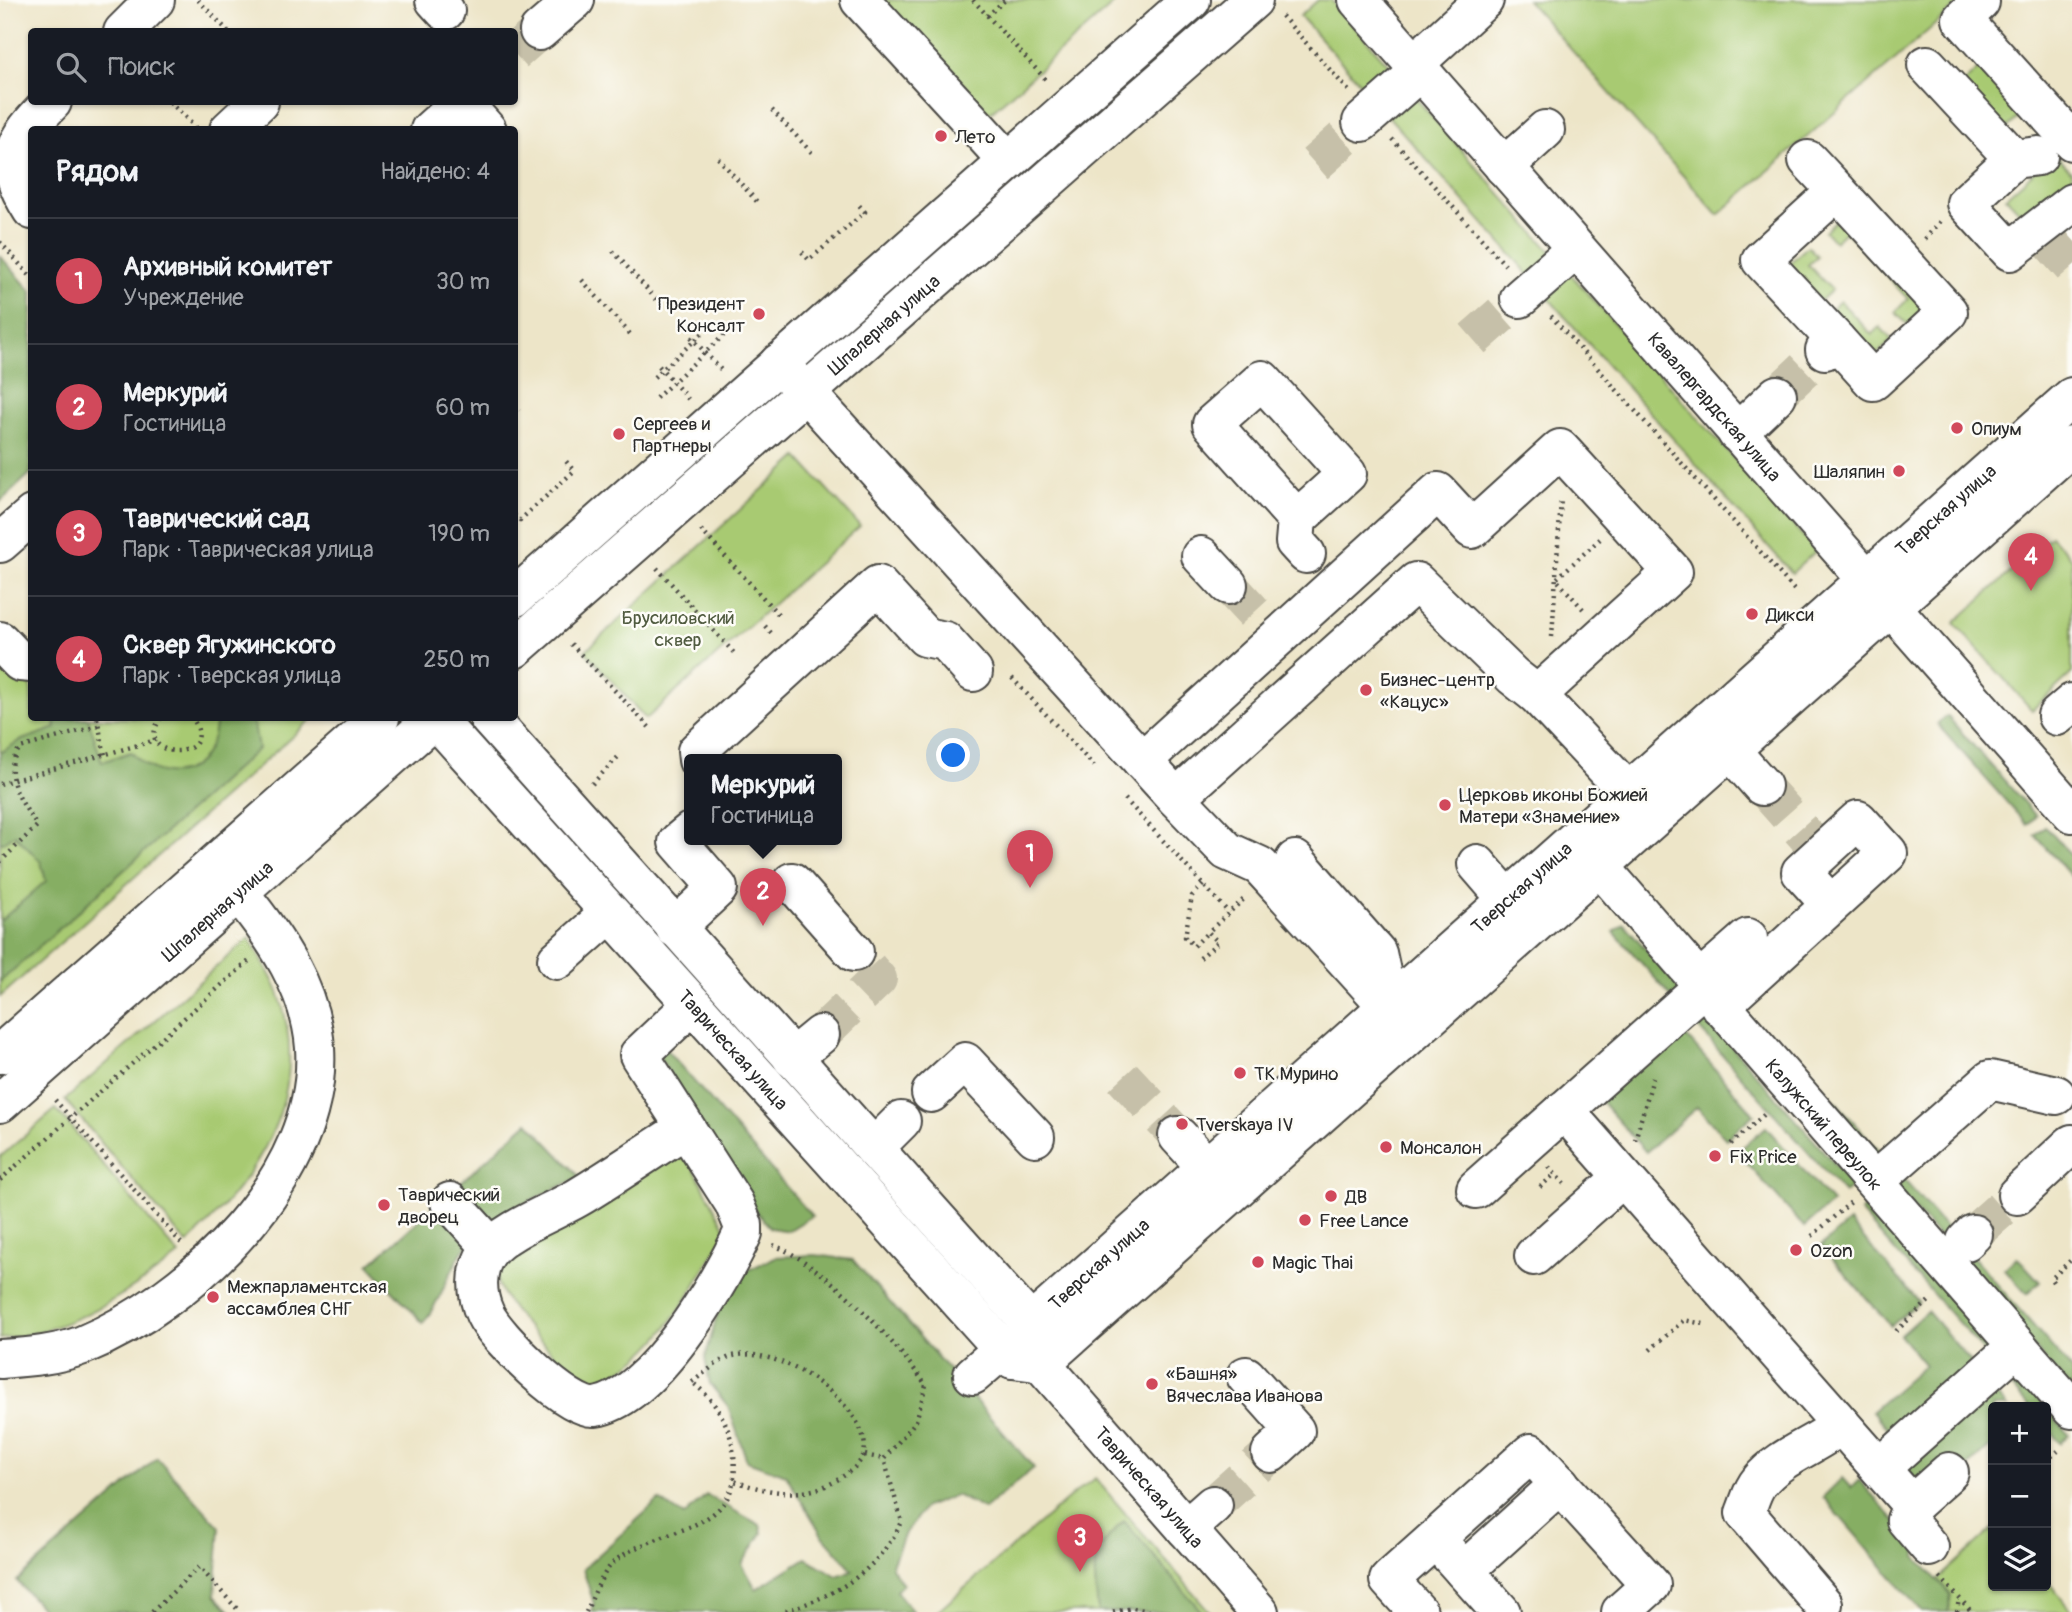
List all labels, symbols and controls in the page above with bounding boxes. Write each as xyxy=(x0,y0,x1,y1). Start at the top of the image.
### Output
search box xyxy=(28,28,518,105)
icon: search xyxy=(52,48,90,86)
text: Поиск xyxy=(108,51,176,83)
place label: Лето xyxy=(954,125,996,149)
marker: Лето xyxy=(933,128,949,144)
text: Рядом xyxy=(56,153,139,190)
text: Найдено: 4 xyxy=(380,157,490,186)
text: Архивный комитет xyxy=(123,251,332,283)
text: 1 xyxy=(75,267,84,296)
text: 30 m xyxy=(436,267,490,296)
street label: Шпалерная улица xyxy=(823,269,945,381)
text: Учреждение xyxy=(123,283,244,312)
place label: Президент Консалт xyxy=(658,292,745,338)
marker: Президент Консалт xyxy=(751,306,767,322)
street label: Кавалергардская улица xyxy=(1642,328,1786,487)
text: Меркурий xyxy=(123,377,228,409)
text: 2 xyxy=(73,393,85,422)
text: 60 m xyxy=(435,393,490,422)
text: Гостиница xyxy=(123,409,226,438)
place label: Сергеев и Партнеры xyxy=(633,412,712,458)
place label: Опиум xyxy=(1971,417,2022,441)
marker: Опиум xyxy=(1949,420,1965,436)
marker: Сергеев и Партнеры xyxy=(611,426,627,442)
street label: Тверская улица xyxy=(1891,459,2002,562)
place label: Шаляпин xyxy=(1814,460,1885,484)
marker: Шаляпин xyxy=(1891,463,1907,479)
text: Таврический сад xyxy=(123,503,309,535)
text: 3 xyxy=(73,519,85,548)
text: 190 m xyxy=(428,519,490,548)
pin: 4 xyxy=(2008,533,2054,591)
text: Парк · Таврическая улица xyxy=(123,535,374,564)
place label: Дикси xyxy=(1765,603,1814,627)
park label: Брусиловский сквер xyxy=(621,606,735,652)
marker: Дикси xyxy=(1744,606,1760,622)
text: Сквер Ягужинского xyxy=(123,629,336,661)
text: 4 xyxy=(72,645,86,674)
text: 250 m xyxy=(424,645,490,674)
text: Парк · Тверская улица xyxy=(123,661,341,690)
place label: Бизнес-центр «Кацус» xyxy=(1380,668,1495,714)
marker: Бизнес-центр «Кацус» xyxy=(1358,682,1374,698)
your location xyxy=(936,738,970,772)
popup xyxy=(684,754,842,845)
text: Меркурий xyxy=(711,769,815,801)
place label: Церковь иконы Божией Матери «Знамение» xyxy=(1459,783,1648,829)
marker: Церковь иконы Божией Матери «Знамение» xyxy=(1437,797,1453,813)
text: Гостиница xyxy=(711,801,814,830)
pin: 1 xyxy=(1007,830,1053,888)
street label: Тверская улица xyxy=(1467,837,1578,939)
street label: Шпалерная улица xyxy=(157,856,279,967)
pin: 2 xyxy=(740,868,786,926)
street label: Таврическая улица xyxy=(672,985,793,1115)
street label: Калужский переулок xyxy=(1760,1054,1887,1196)
place label: ТК Мурино xyxy=(1254,1062,1339,1086)
marker: ТК Мурино xyxy=(1232,1065,1248,1081)
place label: Tverskaya IV xyxy=(1196,1113,1294,1137)
marker: Tverskaya IV xyxy=(1174,1116,1190,1132)
place label: Монсалон xyxy=(1400,1136,1482,1160)
marker: Монсалон xyxy=(1378,1139,1394,1155)
place label: Fix Price xyxy=(1729,1145,1797,1169)
marker: Fix Price xyxy=(1707,1148,1723,1164)
place label: Таврический дворец xyxy=(398,1183,500,1229)
place label: ДВ xyxy=(1344,1185,1367,1209)
marker: ДВ xyxy=(1323,1188,1339,1204)
marker: Таврический дворец xyxy=(376,1197,392,1213)
place label: Free Lance xyxy=(1319,1209,1409,1233)
marker: Free Lance xyxy=(1297,1212,1313,1228)
street label: Тверская улица xyxy=(1044,1213,1155,1316)
place label: Ozon xyxy=(1810,1239,1853,1263)
marker: Ozon xyxy=(1788,1242,1804,1258)
place label: Magic Thai xyxy=(1272,1251,1353,1275)
marker: Magic Thai xyxy=(1250,1254,1266,1270)
place label: Межпарламентская ассамблея СНГ xyxy=(227,1275,387,1321)
marker: Межпарламентская ассамблея СНГ xyxy=(205,1289,221,1305)
place label: «Башня» Вячеслава Иванова xyxy=(1166,1362,1323,1408)
marker: «Башня» Вячеслава Иванова xyxy=(1144,1376,1160,1392)
map controls xyxy=(1988,1402,2051,1591)
button: + xyxy=(1988,1402,2051,1465)
street label: Таврическая улица xyxy=(1089,1422,1209,1554)
button: − xyxy=(1988,1465,2051,1528)
pin: 3 xyxy=(1057,1514,1103,1572)
button: layers xyxy=(1988,1528,2051,1591)

